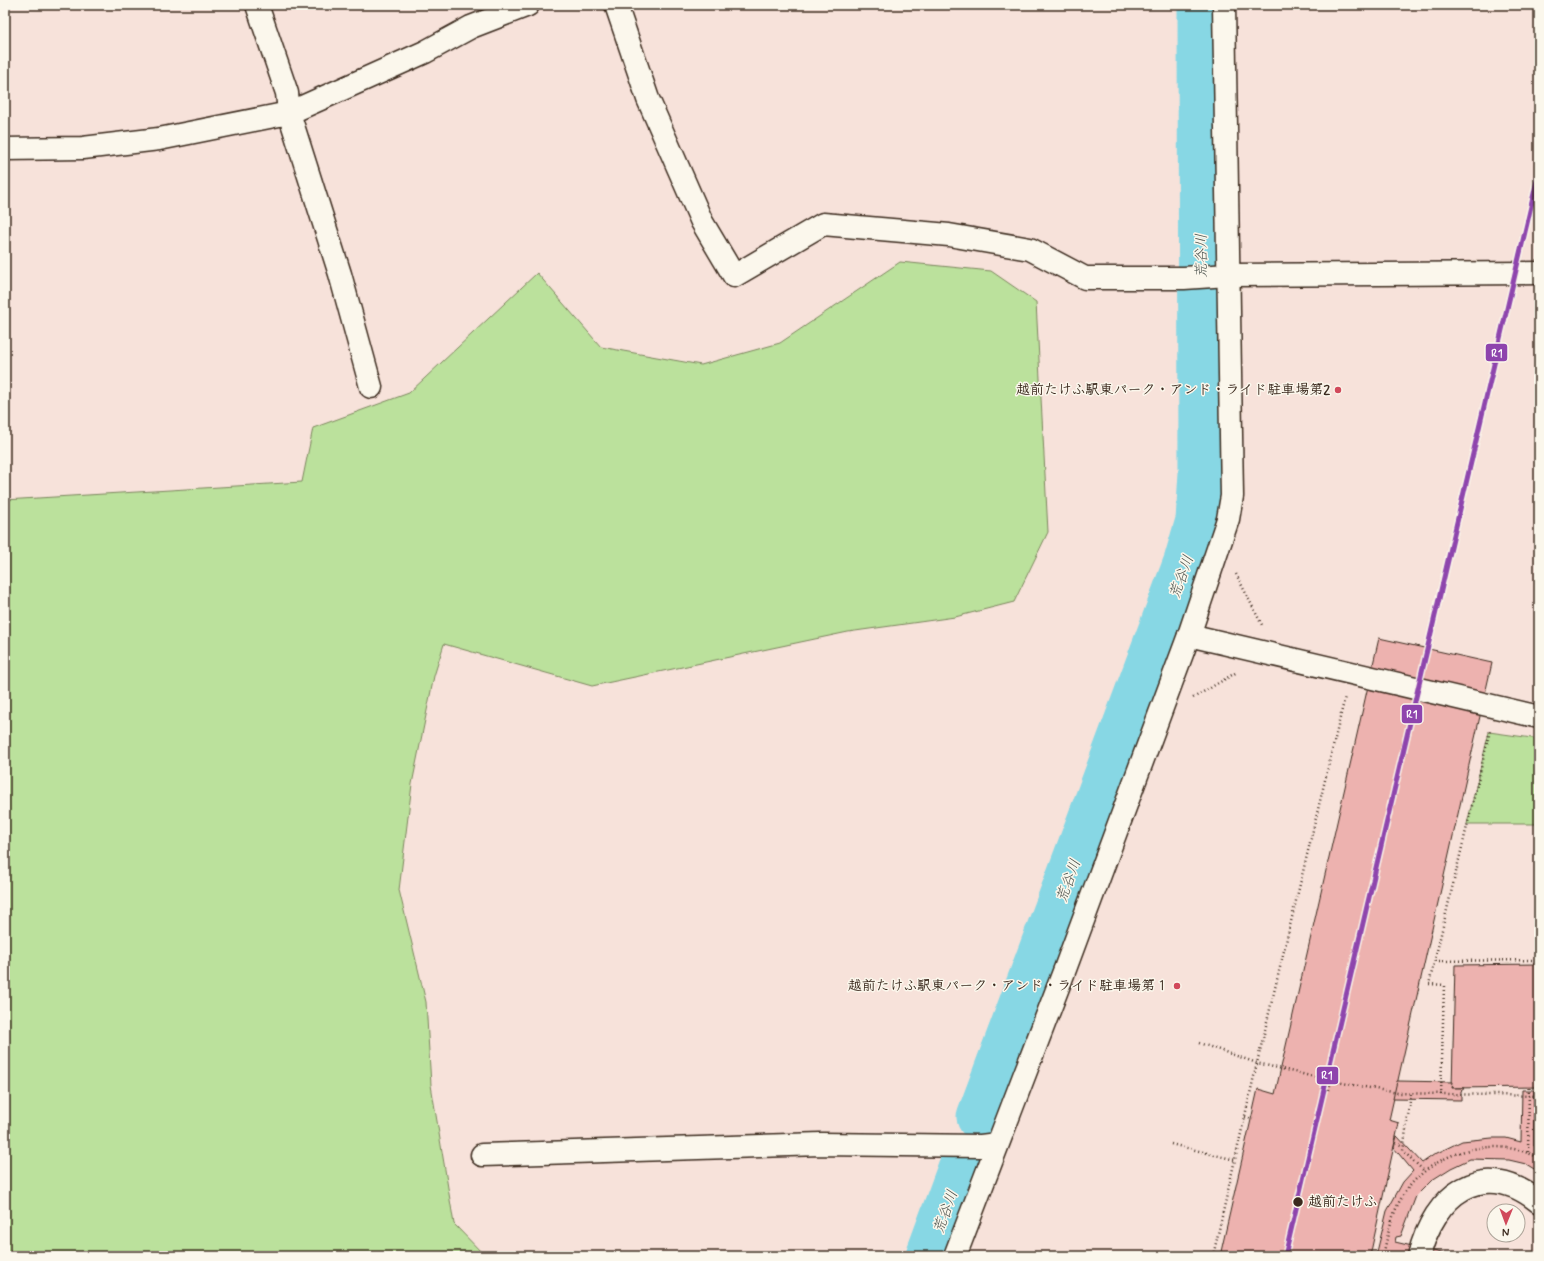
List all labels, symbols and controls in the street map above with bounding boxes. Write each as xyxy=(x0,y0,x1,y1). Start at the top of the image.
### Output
water label: 荒谷川 xyxy=(1192,233,1212,279)
line badge: R1 xyxy=(1485,343,1508,362)
text: R1 xyxy=(1491,347,1503,361)
place label: 越前たけふ駅東パーク・アンド・ライド駐車場第2 xyxy=(1016,381,1330,399)
marker: 越前たけふ駅東パーク・アンド・ライド駐車場第2 xyxy=(1333,385,1343,395)
water label: 荒谷川 xyxy=(1165,552,1199,602)
line badge: R1 xyxy=(1401,704,1423,724)
text: R1 xyxy=(1406,708,1418,722)
water label: 荒谷川 xyxy=(1052,856,1086,906)
place label: 越前たけふ駅東パーク・アンド・ライド駐車場第１ xyxy=(848,977,1169,995)
marker: 越前たけふ駅東パーク・アンド・ライド駐車場第１ xyxy=(1172,981,1182,991)
line badge: R1 xyxy=(1316,1066,1339,1085)
text: R1 xyxy=(1321,1069,1333,1083)
water label: 荒谷川 xyxy=(929,1187,963,1237)
place label: 越前たけふ xyxy=(1308,1193,1377,1211)
marker: 越前たけふ xyxy=(1291,1195,1305,1209)
north arrow xyxy=(1486,1203,1526,1243)
text: N xyxy=(1502,1225,1510,1239)

